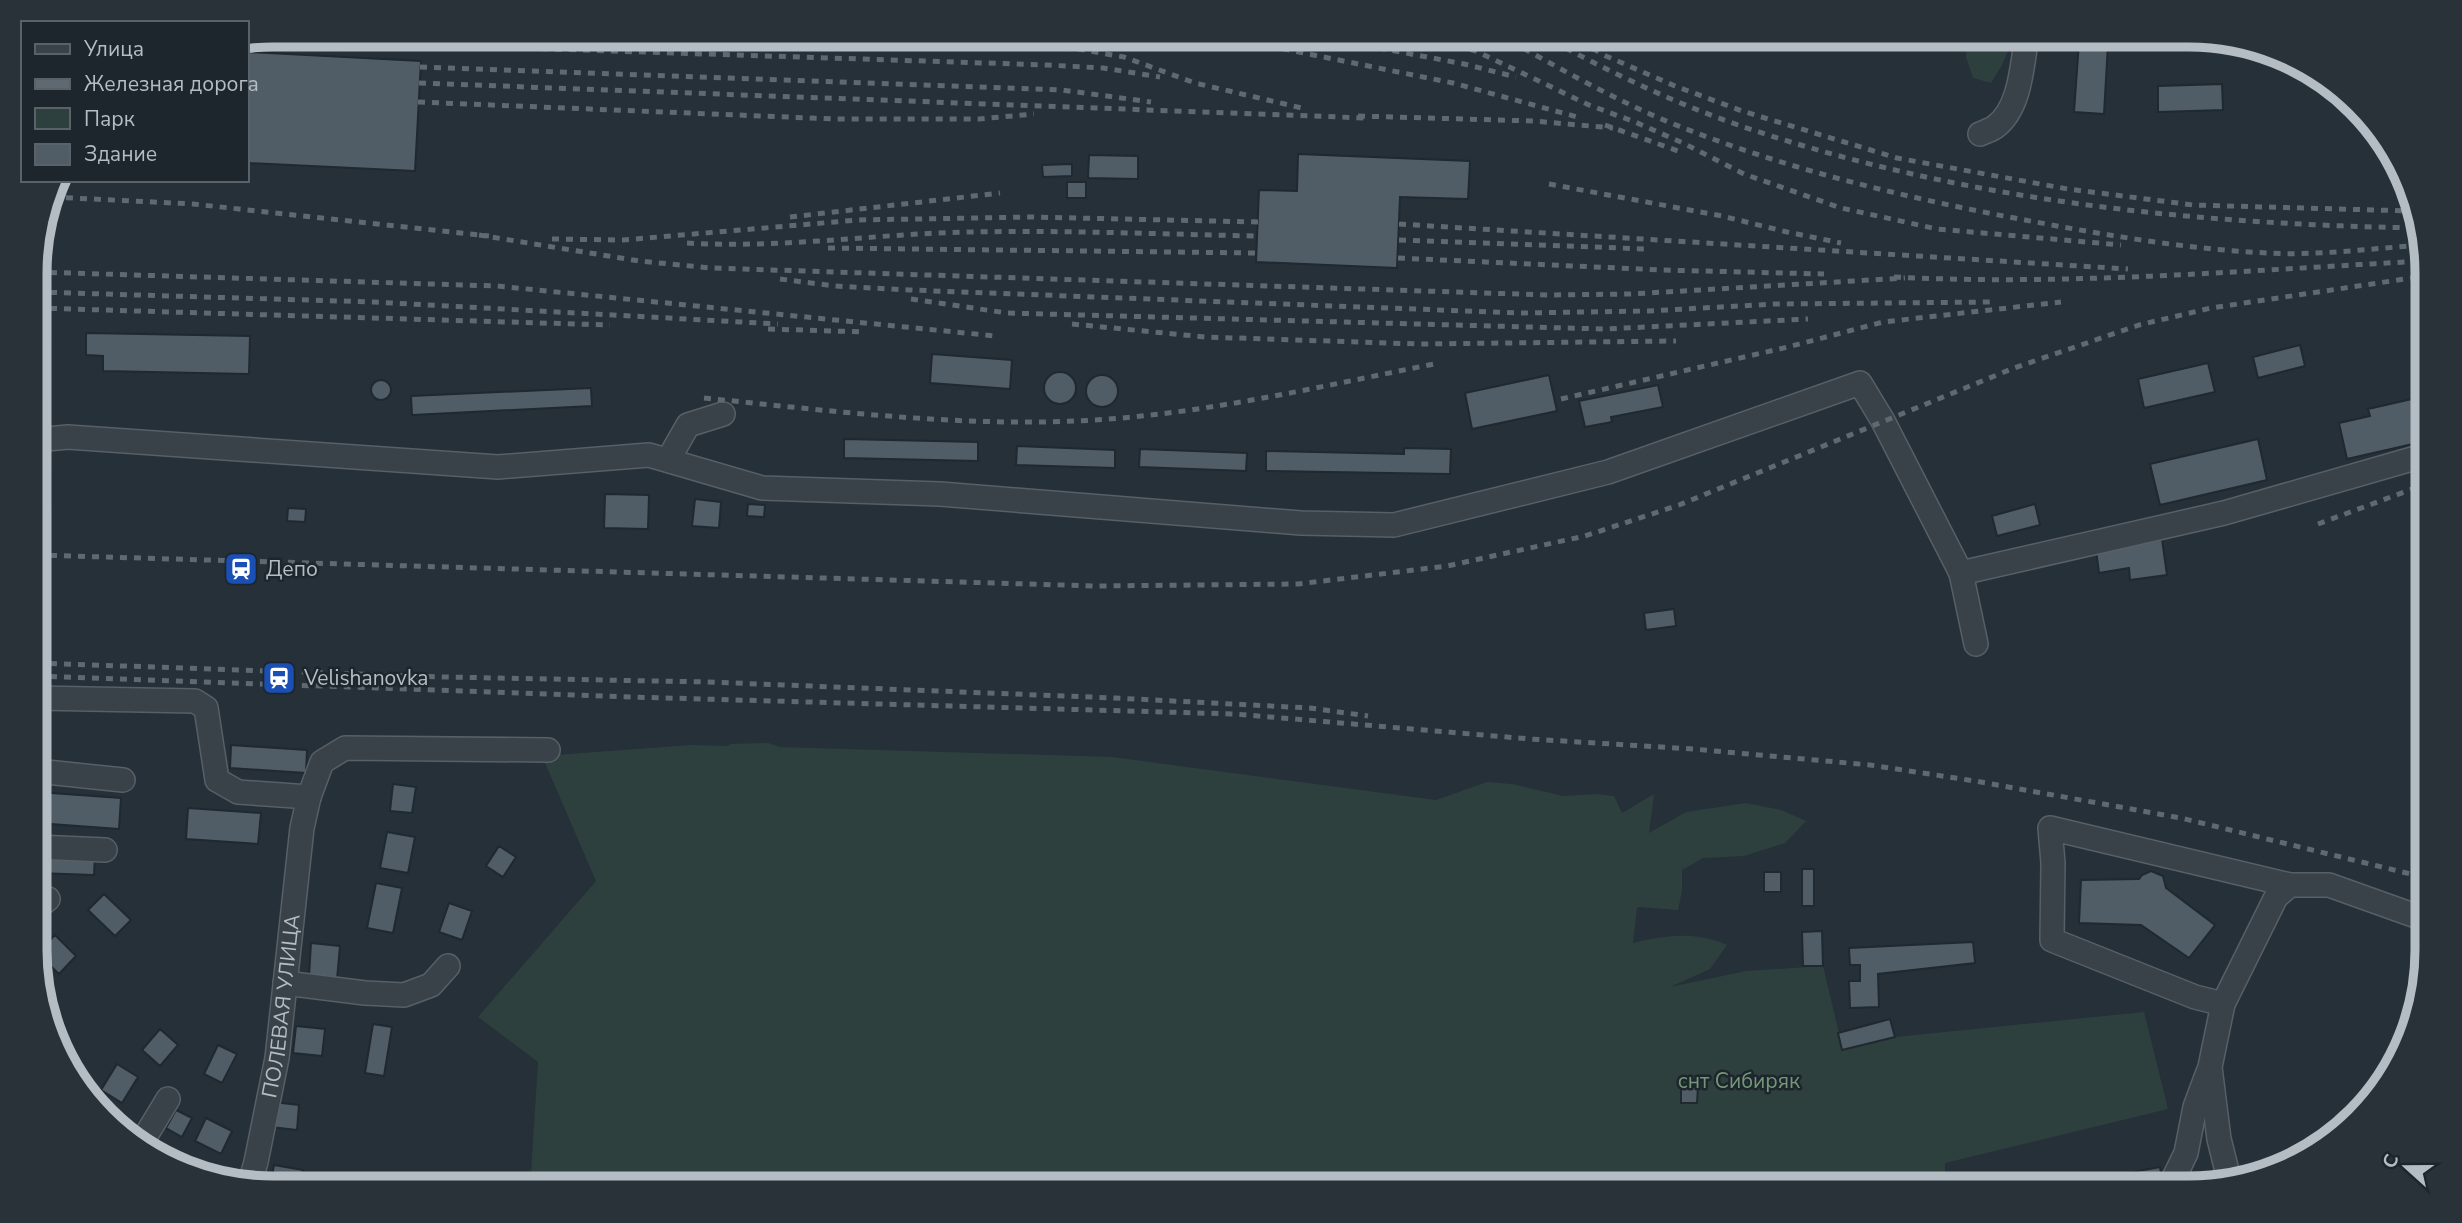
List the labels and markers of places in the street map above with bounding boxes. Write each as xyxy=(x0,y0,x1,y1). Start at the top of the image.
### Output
station icon: Депо xyxy=(222,550,260,588)
place label: Депо xyxy=(266,555,318,583)
station icon: Velishanovka xyxy=(260,659,298,697)
place label: Velishanovka xyxy=(303,664,428,692)

